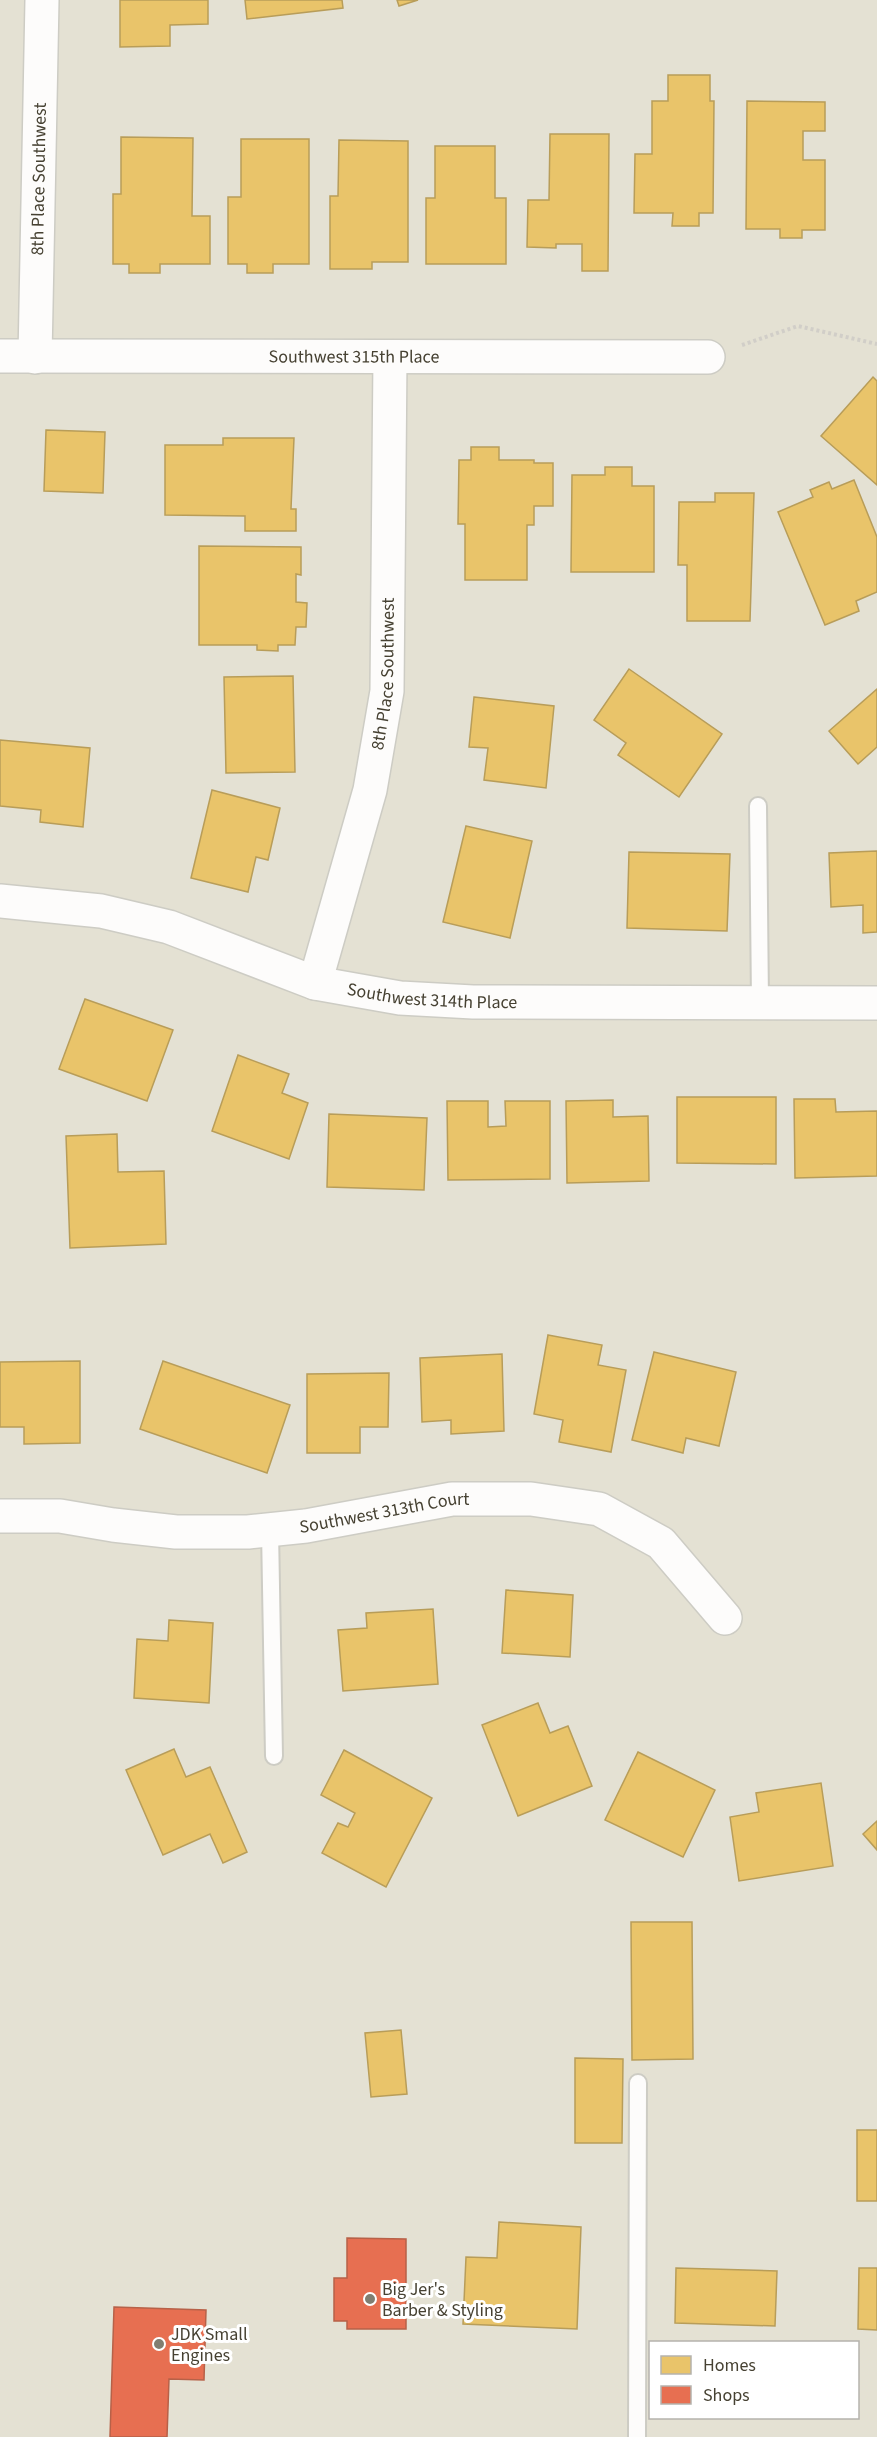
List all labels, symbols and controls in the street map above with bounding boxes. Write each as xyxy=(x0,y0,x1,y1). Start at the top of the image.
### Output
street label: 8th Place Southwest xyxy=(25,102,53,256)
street label: Southwest 315th Place xyxy=(269,344,439,370)
street label: 8th Place Southwest xyxy=(365,598,401,752)
street label: Southwest 314th Place xyxy=(345,977,517,1015)
street label: Southwest 313th Court xyxy=(298,1486,469,1540)
place label: Big Jer's Barber & Styling xyxy=(382,2277,503,2323)
marker: Big Jer's Barber & Styling xyxy=(363,2292,377,2306)
place label: JDK Small Engines xyxy=(171,2322,248,2368)
marker: JDK Small Engines xyxy=(152,2337,166,2351)
legend xyxy=(649,2341,859,2419)
text: Homes xyxy=(703,2353,756,2378)
text: Shops xyxy=(703,2383,750,2408)

